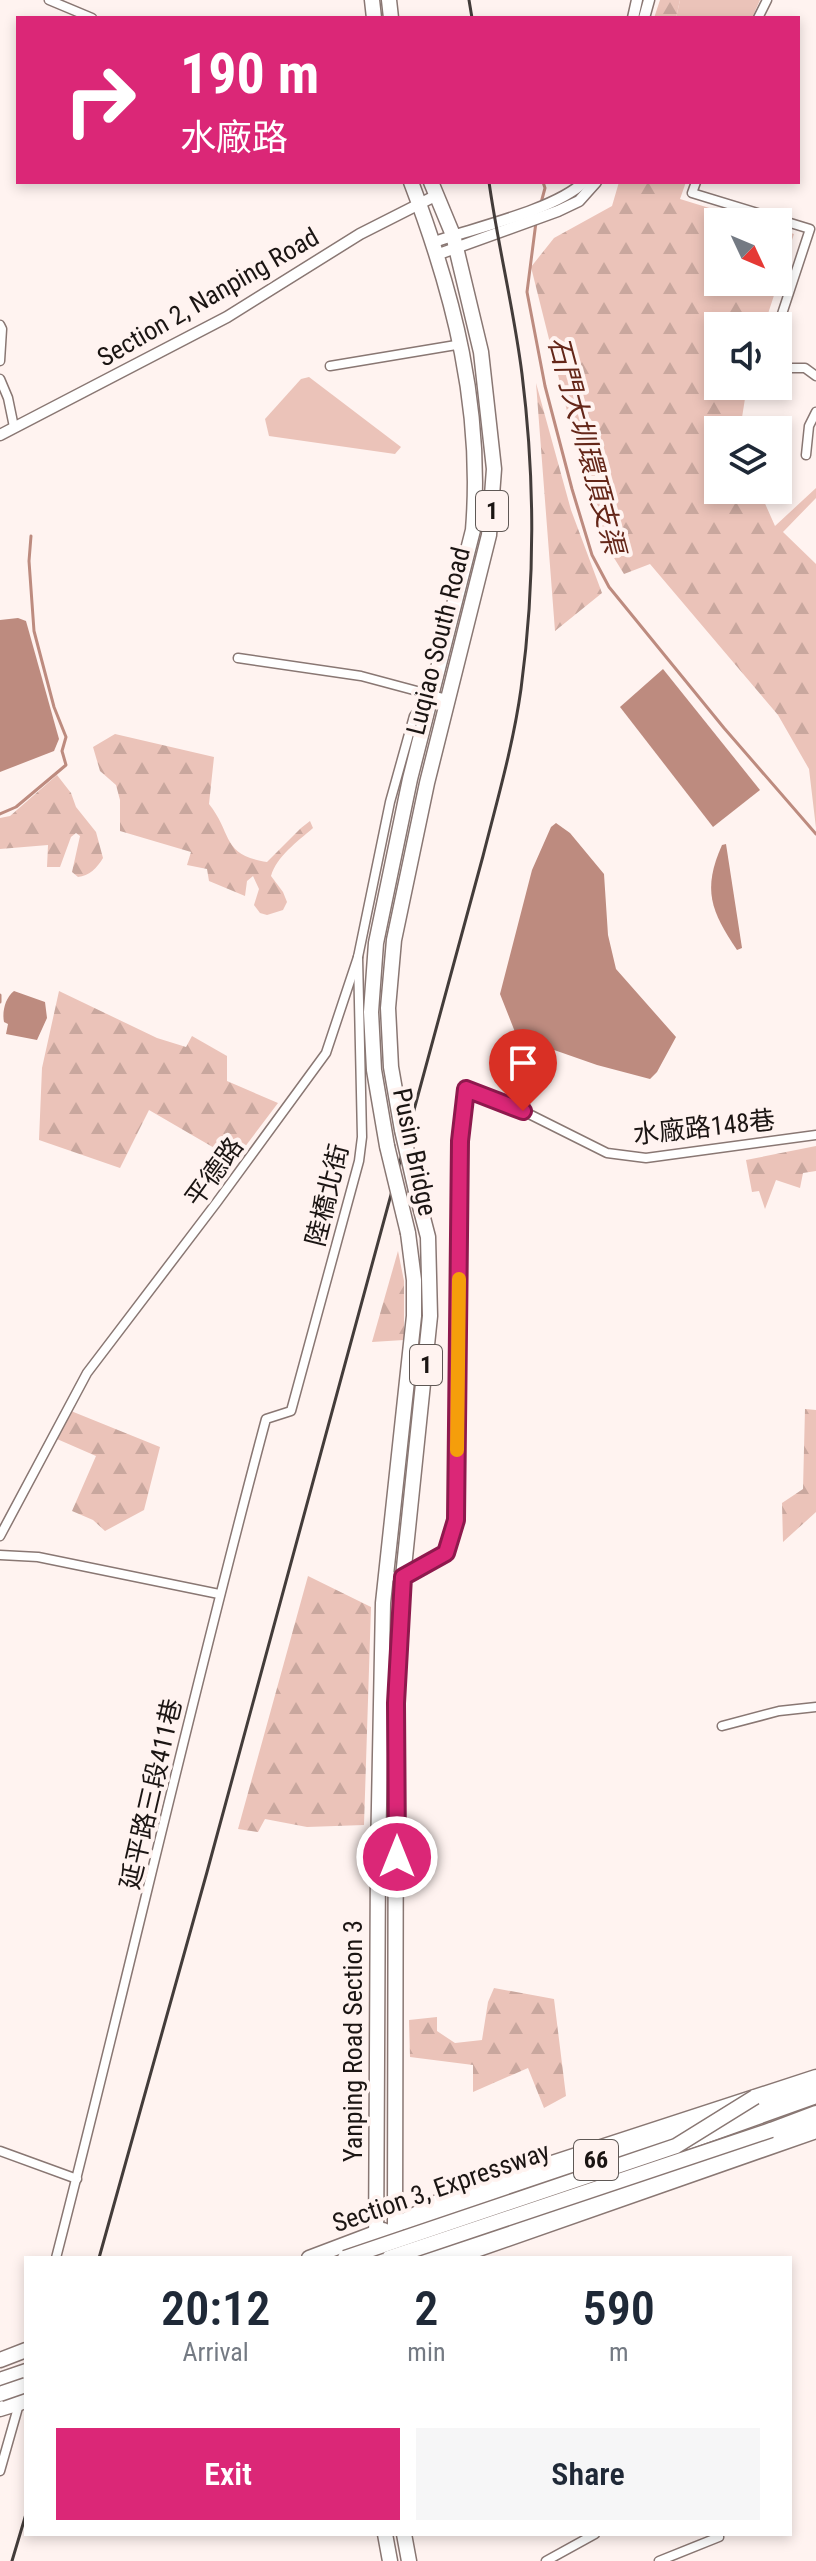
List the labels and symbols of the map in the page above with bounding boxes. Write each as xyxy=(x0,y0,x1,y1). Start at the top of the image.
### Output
north arrow xyxy=(704,208,792,296)
street label: Section 2, Nanping Road xyxy=(92,221,324,373)
water label: 石門大圳環頂支渠 xyxy=(542,333,632,561)
road number: 1 xyxy=(476,491,508,531)
street label: Luqiao South Road xyxy=(400,544,476,738)
pin xyxy=(489,1029,557,1111)
street label: Pusin Bridge xyxy=(387,1086,443,1218)
street label: 水廠路148巷 xyxy=(632,1105,776,1149)
street label: 平德路 xyxy=(179,1132,249,1212)
street label: 陸橋北街 xyxy=(300,1141,354,1249)
road number: 1 xyxy=(410,1345,442,1385)
street label: 延平路三段411巷 xyxy=(115,1696,187,1892)
position arrow xyxy=(355,1815,439,1899)
street label: Yanping Road Section 3 xyxy=(338,1920,368,2162)
street label: Section 3, Expressway xyxy=(329,2136,554,2238)
road number: 66 xyxy=(574,2140,618,2180)

